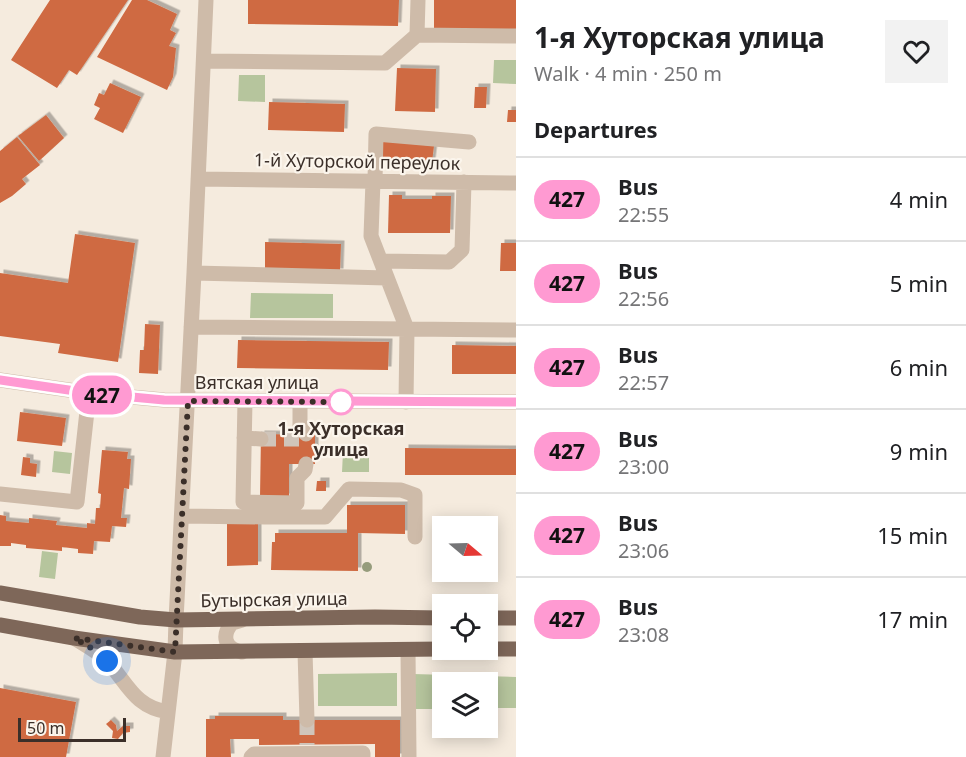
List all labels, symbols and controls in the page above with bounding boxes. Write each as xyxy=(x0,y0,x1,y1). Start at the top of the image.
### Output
text: 1-я Хуторская улица xyxy=(534,18,825,56)
button: heart xyxy=(885,20,948,83)
text: Walk · 4 min · 250 m xyxy=(534,60,722,87)
text: Departures xyxy=(534,114,658,144)
street label: 1-й Хуторской переулок xyxy=(254,147,461,175)
text: Bus xyxy=(618,171,658,201)
text: 4 min xyxy=(890,184,948,214)
text: 427 xyxy=(549,185,585,213)
text: 22:55 xyxy=(618,201,669,228)
text: Bus xyxy=(618,255,658,285)
text: 5 min xyxy=(890,268,948,298)
text: 427 xyxy=(549,269,585,297)
text: 22:56 xyxy=(618,285,669,312)
text: Bus xyxy=(618,339,658,369)
text: 6 min xyxy=(890,352,948,382)
text: 427 xyxy=(549,353,585,381)
text: 22:57 xyxy=(618,369,669,396)
street label: Вятская улица xyxy=(195,370,319,394)
line badge: 427 xyxy=(68,376,136,414)
text: 427 xyxy=(84,381,120,409)
marker: 1-я Хуторская улица xyxy=(328,389,354,415)
place label: 1-я Хуторская улица xyxy=(277,416,405,461)
text: Bus xyxy=(618,423,658,453)
text: 9 min xyxy=(890,436,948,466)
text: 427 xyxy=(549,437,585,465)
text: 23:00 xyxy=(618,453,669,480)
text: Bus xyxy=(618,507,658,537)
north arrow xyxy=(432,516,498,582)
map controls xyxy=(432,516,498,738)
text: 15 min xyxy=(877,520,948,550)
text: 427 xyxy=(549,521,585,549)
text: 23:06 xyxy=(618,537,669,564)
street label: Бутырская улица xyxy=(200,586,348,612)
text: Bus xyxy=(618,591,658,621)
button: locate xyxy=(432,594,498,660)
text: 17 min xyxy=(877,604,948,634)
text: 427 xyxy=(549,605,585,633)
text: 23:08 xyxy=(618,621,669,648)
your location xyxy=(92,646,122,676)
button: layers xyxy=(432,672,498,738)
scale bar xyxy=(18,715,126,742)
text: 50 m xyxy=(27,717,64,739)

